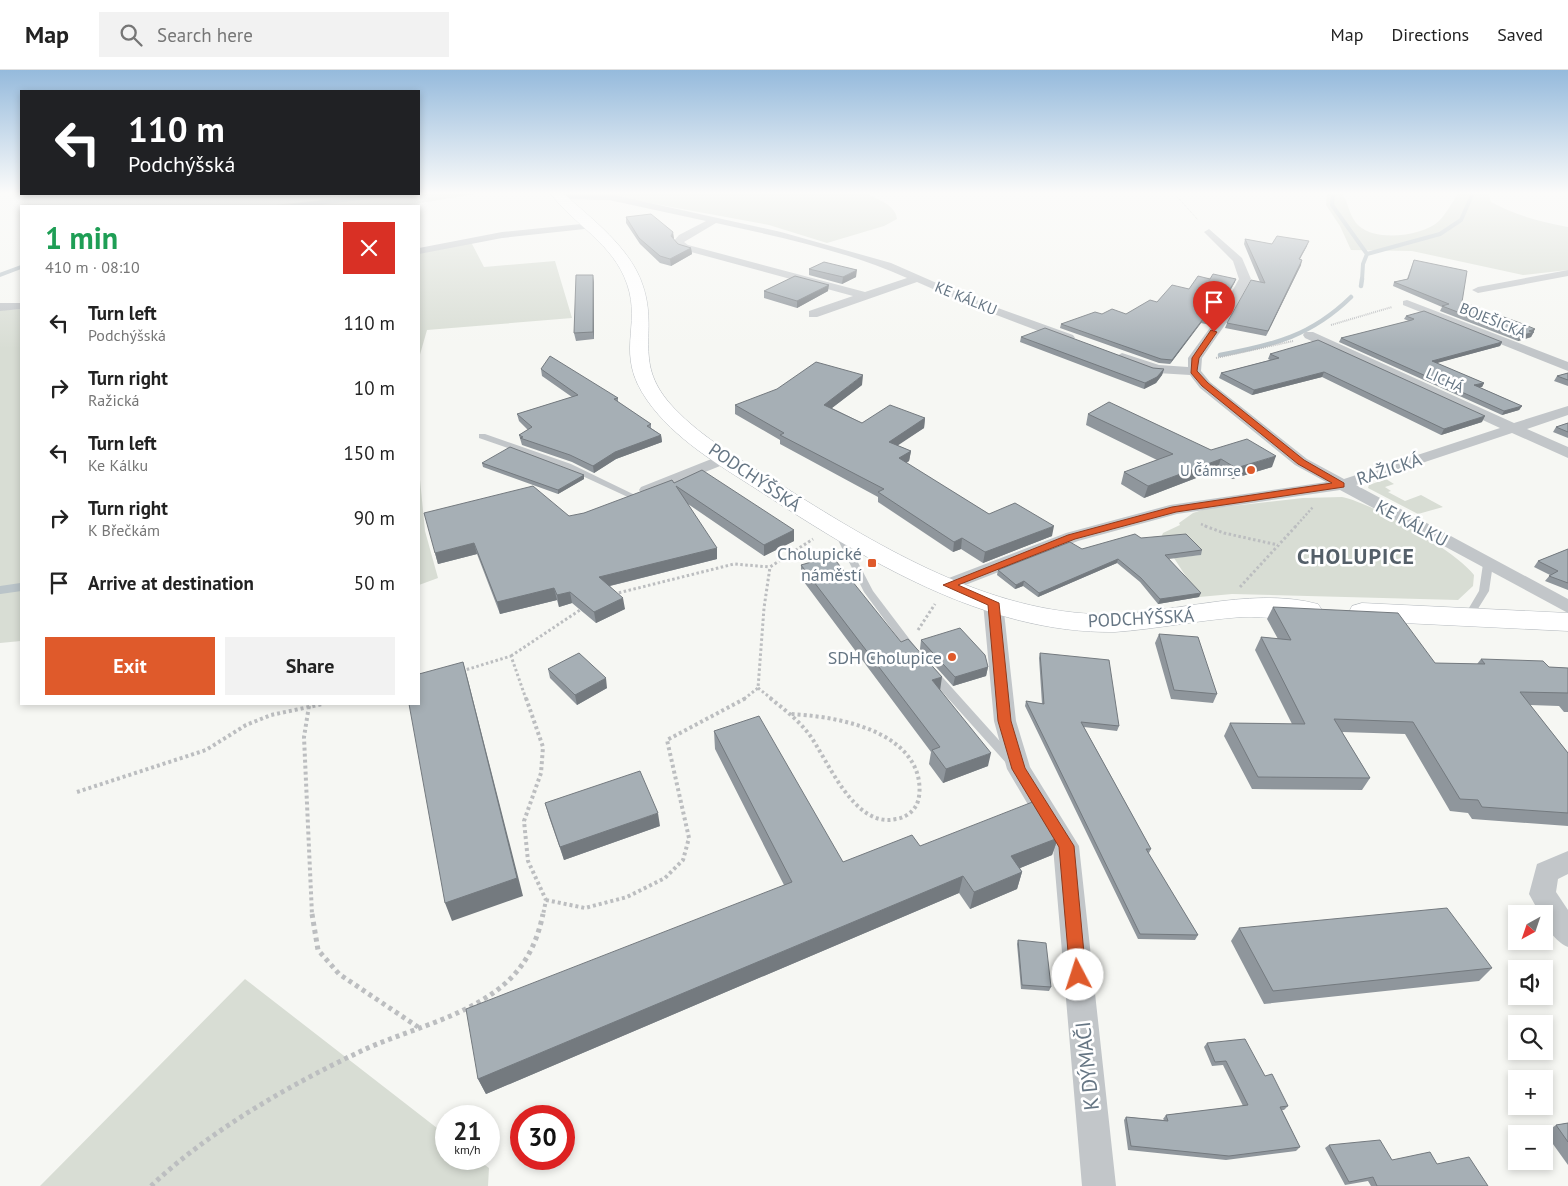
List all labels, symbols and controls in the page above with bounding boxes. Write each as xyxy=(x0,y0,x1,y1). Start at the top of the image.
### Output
search box xyxy=(99,12,449,57)
text: Map xyxy=(25,19,69,50)
icon: search xyxy=(117,21,145,49)
text: Search here xyxy=(157,23,253,47)
text: Map xyxy=(1331,23,1363,46)
text: Directions xyxy=(1391,23,1469,46)
text: Saved xyxy=(1497,23,1543,46)
text: 110 m xyxy=(128,106,225,152)
icon: left xyxy=(45,110,110,175)
text: Podchýšská xyxy=(128,150,235,178)
text: 1 min xyxy=(45,218,118,257)
button: close xyxy=(343,222,395,274)
text: 410 m · 08:10 xyxy=(45,257,140,277)
street label: KE KÁLKU xyxy=(932,277,1000,319)
pin xyxy=(1193,281,1235,332)
icon: arrive xyxy=(1200,288,1228,316)
street label: BOJEŠICKÁ xyxy=(1457,298,1529,342)
text: Turn left xyxy=(88,301,157,325)
icon: left xyxy=(45,309,73,337)
text: 110 m xyxy=(343,311,395,335)
text: Podchýšská xyxy=(88,325,166,345)
street label: LICHÁ xyxy=(1423,363,1467,397)
text: Turn right xyxy=(88,366,168,390)
icon: right xyxy=(45,374,73,402)
text: 10 m xyxy=(354,376,395,400)
text: Ražická xyxy=(88,390,140,410)
text: Turn left xyxy=(88,431,157,455)
street label: PODCHÝŠSKÁ xyxy=(704,438,806,517)
icon: left xyxy=(45,439,73,467)
text: 150 m xyxy=(343,441,395,465)
street label: RAŽICKÁ xyxy=(1354,448,1425,490)
text: Ke Kálku xyxy=(88,455,148,475)
place label: U Čámrse xyxy=(1180,461,1241,480)
marker: U Čámrse xyxy=(1245,464,1257,476)
street label: KE KÁLKU xyxy=(1372,494,1452,552)
text: Turn right xyxy=(88,496,168,520)
icon: right xyxy=(45,504,73,532)
text: 90 m xyxy=(354,506,395,530)
text: K Břečkám xyxy=(88,520,160,540)
place label: Cholupické náměstí xyxy=(777,542,862,586)
district label: CHOLUPICE xyxy=(1297,542,1415,570)
marker: Cholupické náměstí xyxy=(866,557,878,569)
icon: arrive xyxy=(45,569,73,597)
text: Arrive at destination xyxy=(88,571,254,595)
text: 50 m xyxy=(354,571,395,595)
street label: PODCHÝŠSKÁ xyxy=(1087,604,1195,632)
button: Exit xyxy=(45,637,215,695)
button: Share xyxy=(225,637,395,695)
place label: SDH Cholupice xyxy=(828,646,942,669)
marker: SDH Cholupice xyxy=(946,651,958,663)
north arrow xyxy=(1508,905,1552,950)
map controls xyxy=(1508,905,1553,1170)
position arrow xyxy=(1051,948,1103,1000)
button: sound xyxy=(1508,960,1553,1005)
button: search xyxy=(1508,1015,1553,1060)
street label: K DÝMAČI xyxy=(1069,1020,1105,1112)
button: + xyxy=(1508,1070,1553,1115)
speed limit sign: 30 xyxy=(510,1105,575,1170)
text: 21 xyxy=(453,1115,482,1147)
button: − xyxy=(1508,1125,1553,1170)
text: km/h xyxy=(454,1142,481,1157)

